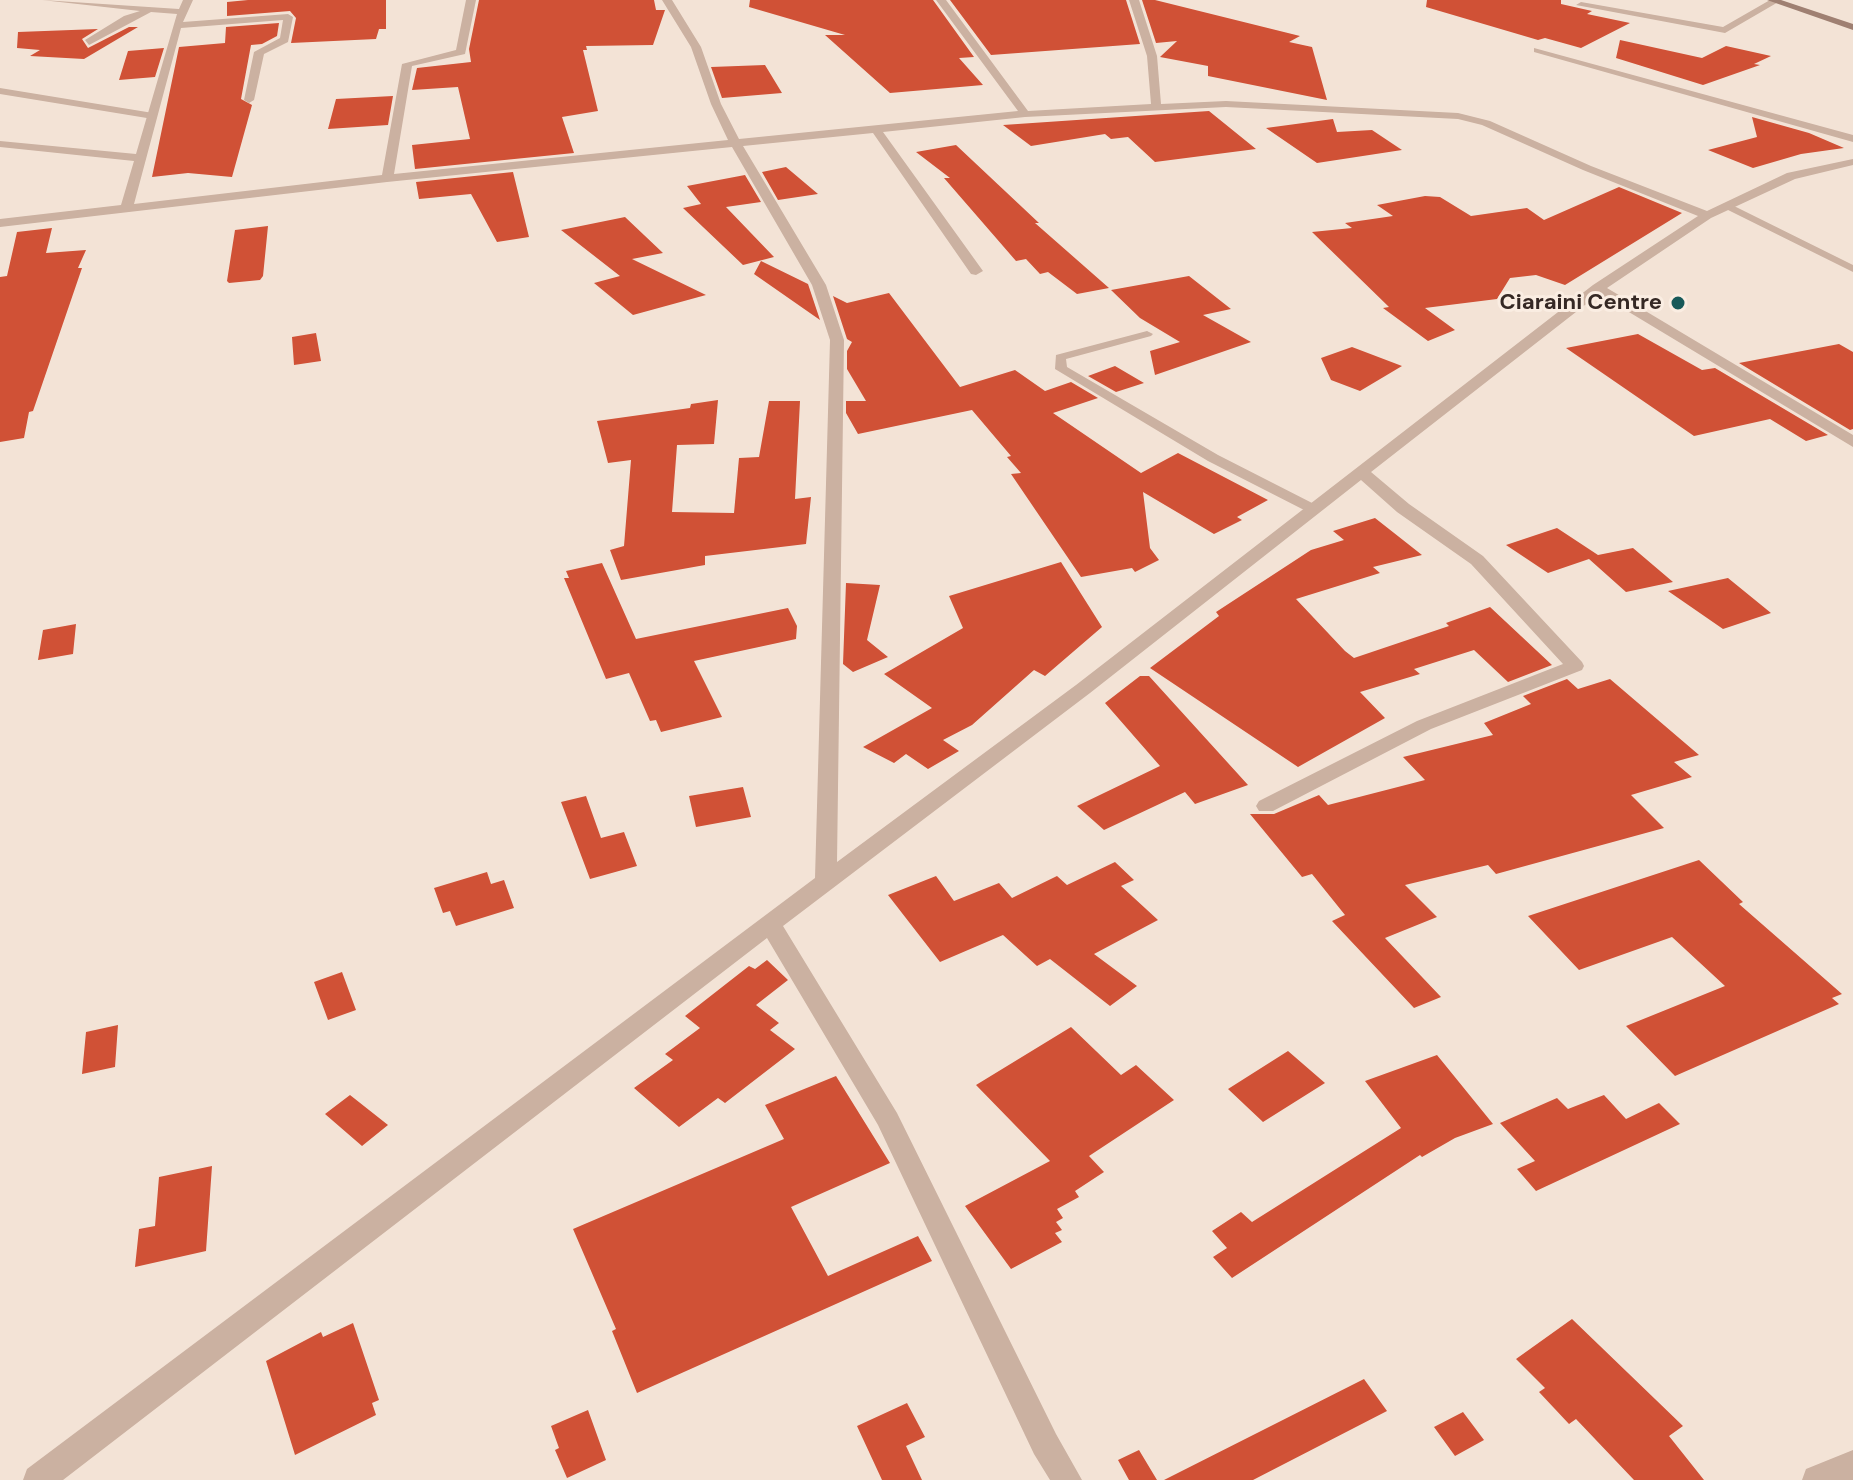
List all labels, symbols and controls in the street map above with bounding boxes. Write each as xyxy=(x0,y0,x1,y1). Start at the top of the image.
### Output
place label: Ciaraini Centre xyxy=(1500,290,1662,316)
marker: Ciaraini Centre xyxy=(1669,294,1687,312)

